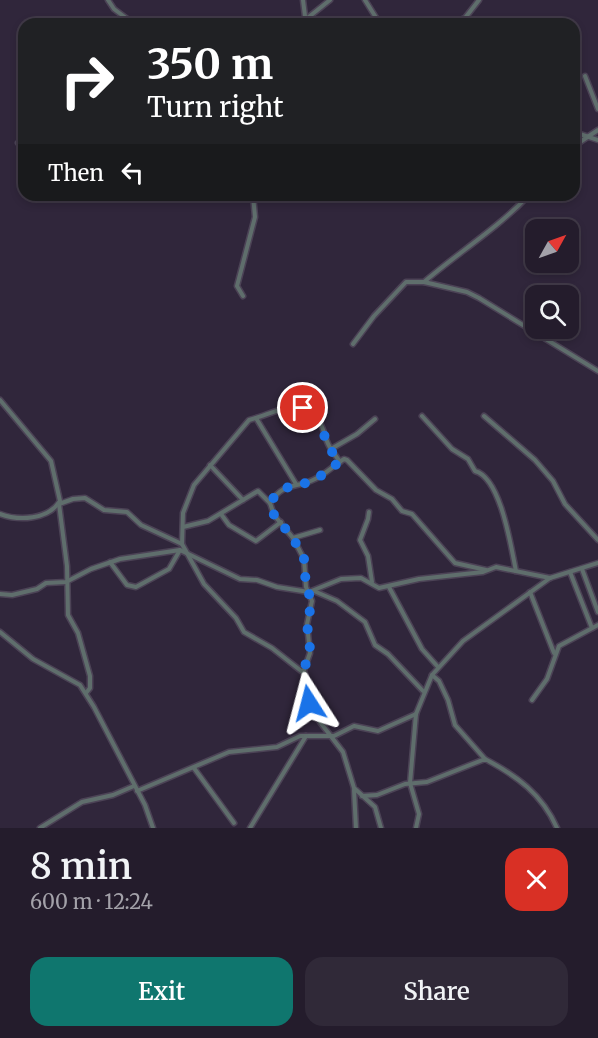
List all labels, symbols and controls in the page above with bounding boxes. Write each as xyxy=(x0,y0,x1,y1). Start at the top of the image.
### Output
text: 350 m xyxy=(147,38,273,90)
icon: right xyxy=(48,42,126,120)
text: Turn right xyxy=(147,90,284,124)
icon: left xyxy=(116,156,149,189)
text: Then xyxy=(48,159,104,187)
north arrow xyxy=(525,219,579,273)
map controls xyxy=(525,219,579,339)
button: search xyxy=(525,285,579,339)
pin xyxy=(277,382,328,433)
icon: arrive xyxy=(286,391,319,424)
position arrow xyxy=(277,671,341,735)
text: 8 min xyxy=(30,844,132,889)
button: close xyxy=(505,848,568,911)
text: 600 m · 12:24 xyxy=(30,889,153,914)
button: Exit xyxy=(30,957,293,1026)
button: Share xyxy=(305,957,568,1026)

